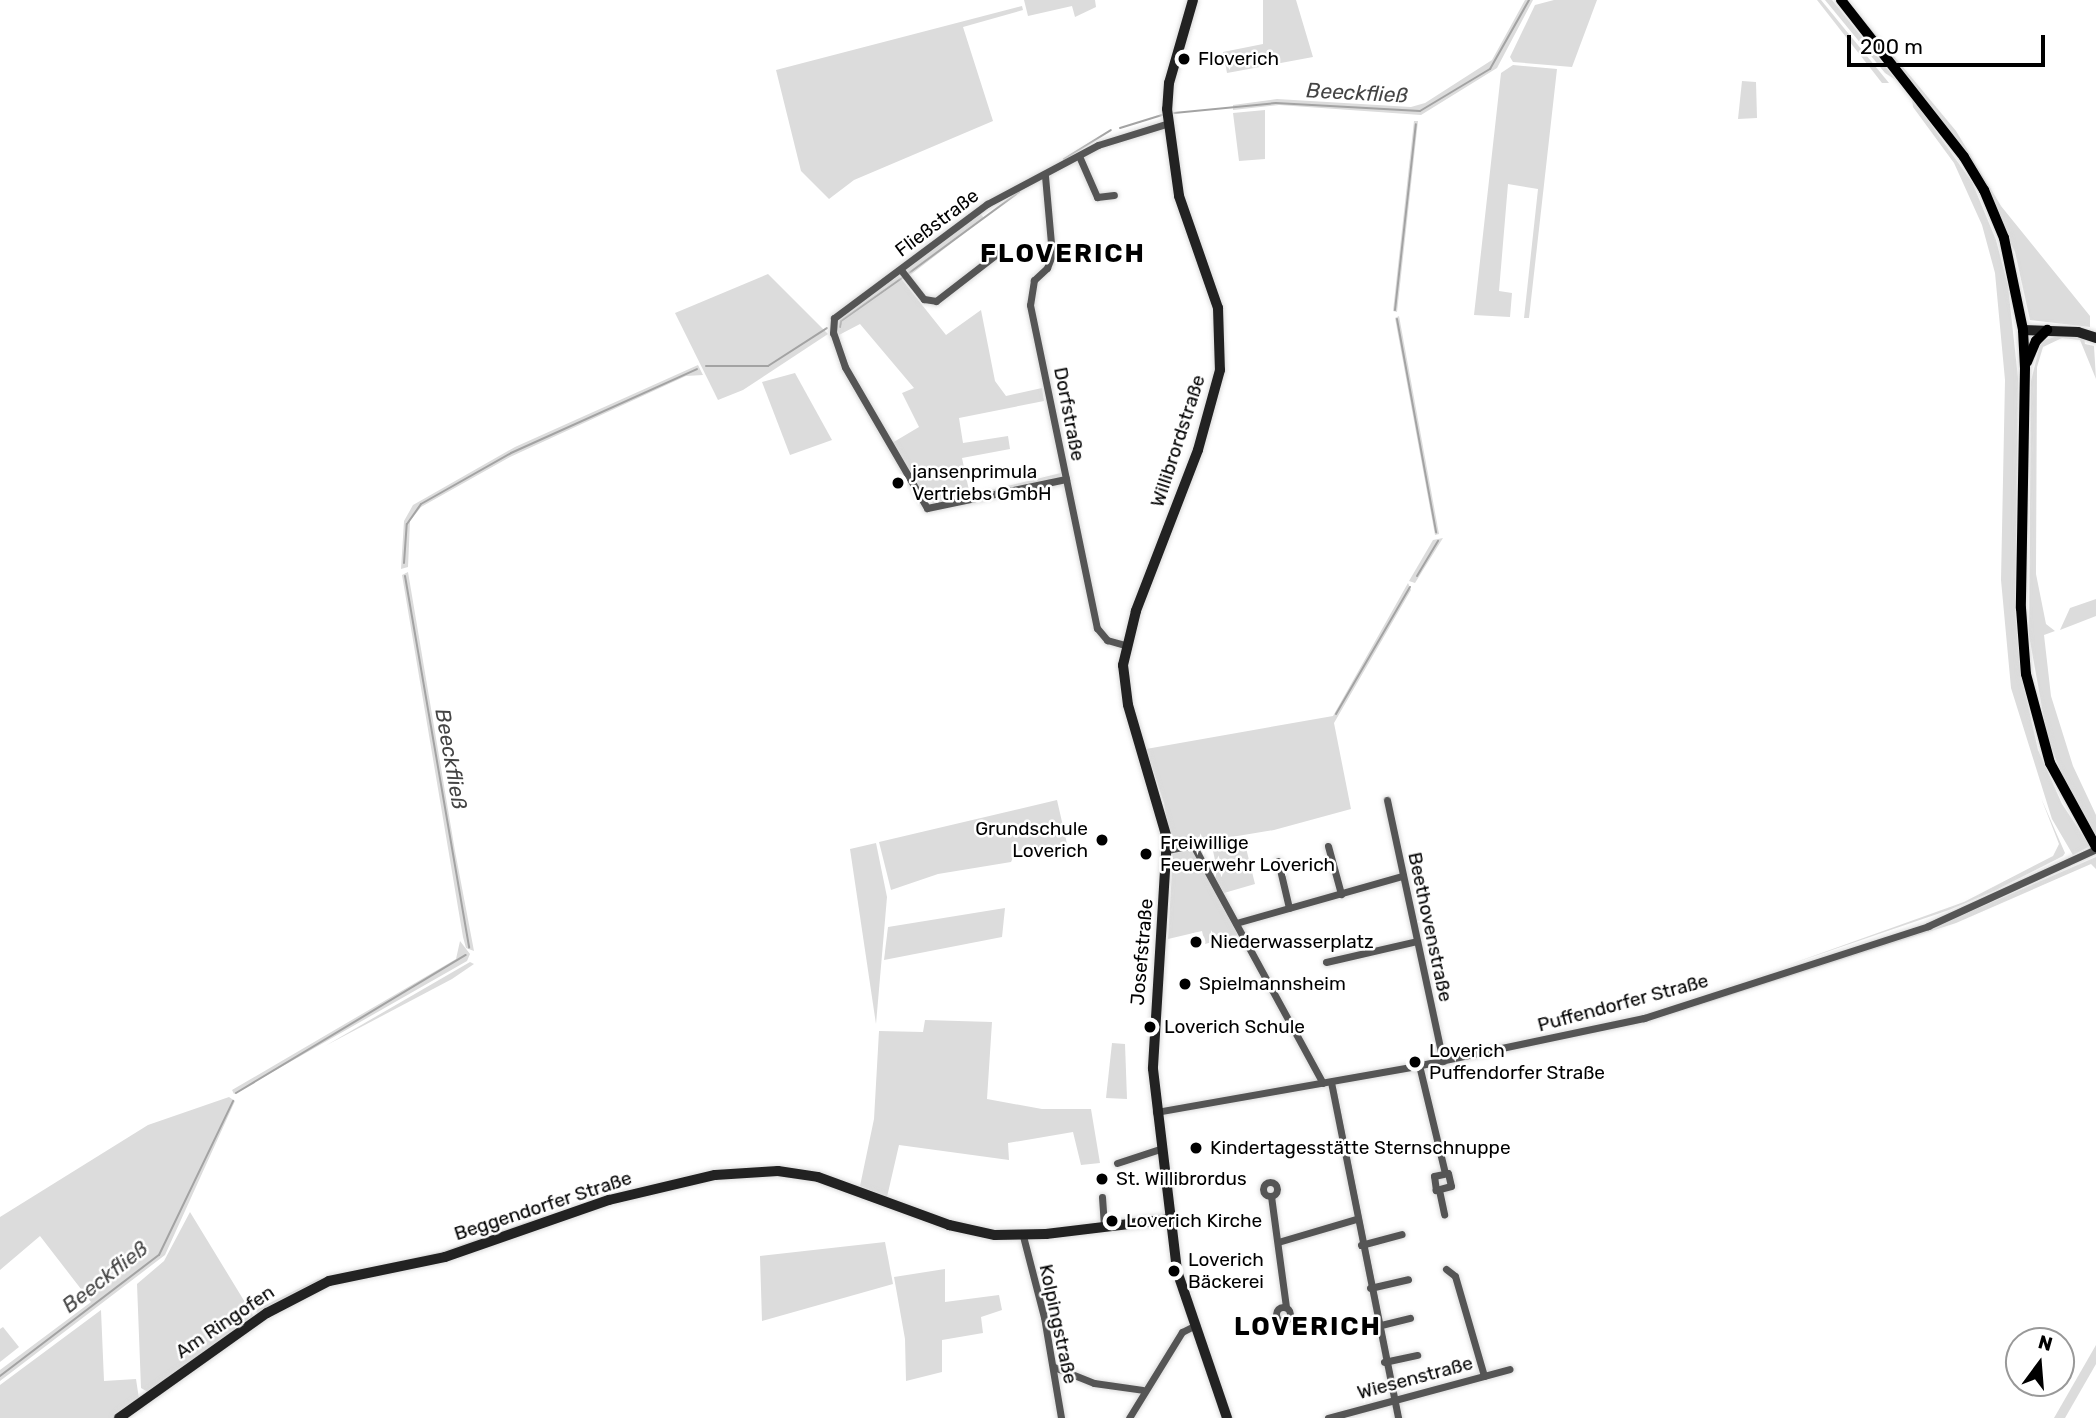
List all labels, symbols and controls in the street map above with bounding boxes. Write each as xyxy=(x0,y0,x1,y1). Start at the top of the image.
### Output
scale bar xyxy=(1851,21,2049,65)
text: 200 m xyxy=(1860,34,1923,59)
place label: Floverich xyxy=(1198,48,1279,70)
marker: Floverich xyxy=(1176,51,1192,67)
water label: Beeckfließ xyxy=(1306,78,1408,108)
street label: Fließstraße xyxy=(891,184,983,262)
district label: FLOVERICH xyxy=(981,238,1145,270)
street label: Dorfstraße xyxy=(1049,365,1089,463)
street label: Willibrordstraße xyxy=(1146,372,1210,510)
place label: jansenprimula Vertriebs GmbH xyxy=(912,461,1052,505)
marker: jansenprimula Vertriebs GmbH xyxy=(890,475,906,491)
water label: Beeckfließ xyxy=(430,707,472,811)
place label: Grundschule Loverich xyxy=(975,818,1088,862)
marker: Grundschule Loverich xyxy=(1094,832,1110,848)
place label: Freiwillige Feuerwehr Loverich xyxy=(1160,832,1336,876)
marker: Freiwillige Feuerwehr Loverich xyxy=(1138,846,1154,862)
street label: Beethovenstraße xyxy=(1403,850,1457,1004)
street label: Josefstraße xyxy=(1126,898,1158,1006)
place label: Niederwasserplatz xyxy=(1210,931,1374,953)
marker: Niederwasserplatz xyxy=(1188,934,1204,950)
street label: Puffendorfer Straße xyxy=(1535,969,1711,1037)
place label: Spielmannsheim xyxy=(1199,973,1346,995)
marker: Spielmannsheim xyxy=(1177,976,1193,992)
place label: Loverich Schule xyxy=(1164,1016,1305,1038)
marker: Loverich Schule xyxy=(1142,1019,1158,1035)
place label: Loverich Puffendorfer Straße xyxy=(1429,1040,1605,1084)
marker: Loverich Puffendorfer Straße xyxy=(1407,1054,1423,1070)
place label: Kindertagesstätte Sternschnuppe xyxy=(1210,1137,1511,1159)
marker: Kindertagesstätte Sternschnuppe xyxy=(1188,1140,1204,1156)
street label: Beggendorfer Straße xyxy=(451,1166,635,1246)
place label: St. Willibrordus xyxy=(1116,1168,1247,1190)
marker: St. Willibrordus xyxy=(1094,1171,1110,1187)
place label: Loverich Kirche xyxy=(1126,1210,1262,1232)
marker: Loverich Kirche xyxy=(1104,1213,1120,1229)
water label: Beeckfließ xyxy=(57,1236,153,1318)
place label: Loverich Bäckerei xyxy=(1188,1249,1264,1293)
street label: Kolpingstraße xyxy=(1034,1262,1082,1386)
marker: Loverich Bäckerei xyxy=(1166,1263,1182,1279)
street label: Am Ringofen xyxy=(171,1281,279,1363)
district label: LOVERICH xyxy=(1235,1311,1381,1343)
north arrow xyxy=(2005,1327,2075,1397)
text: N xyxy=(2036,1330,2055,1356)
street label: Wiesenstraße xyxy=(1355,1352,1475,1404)

